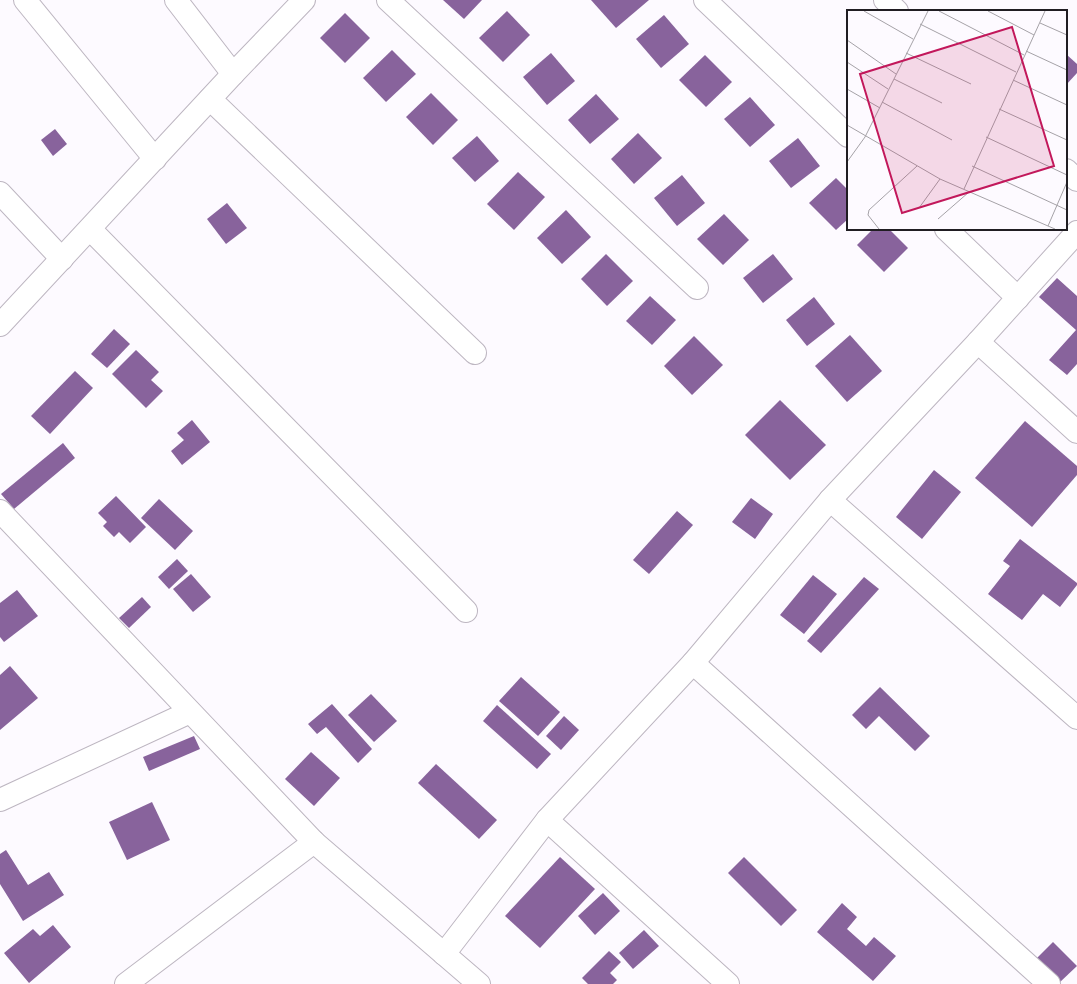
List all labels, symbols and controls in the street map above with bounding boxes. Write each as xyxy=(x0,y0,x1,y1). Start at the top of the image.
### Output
inset map xyxy=(847,10,1067,230)

